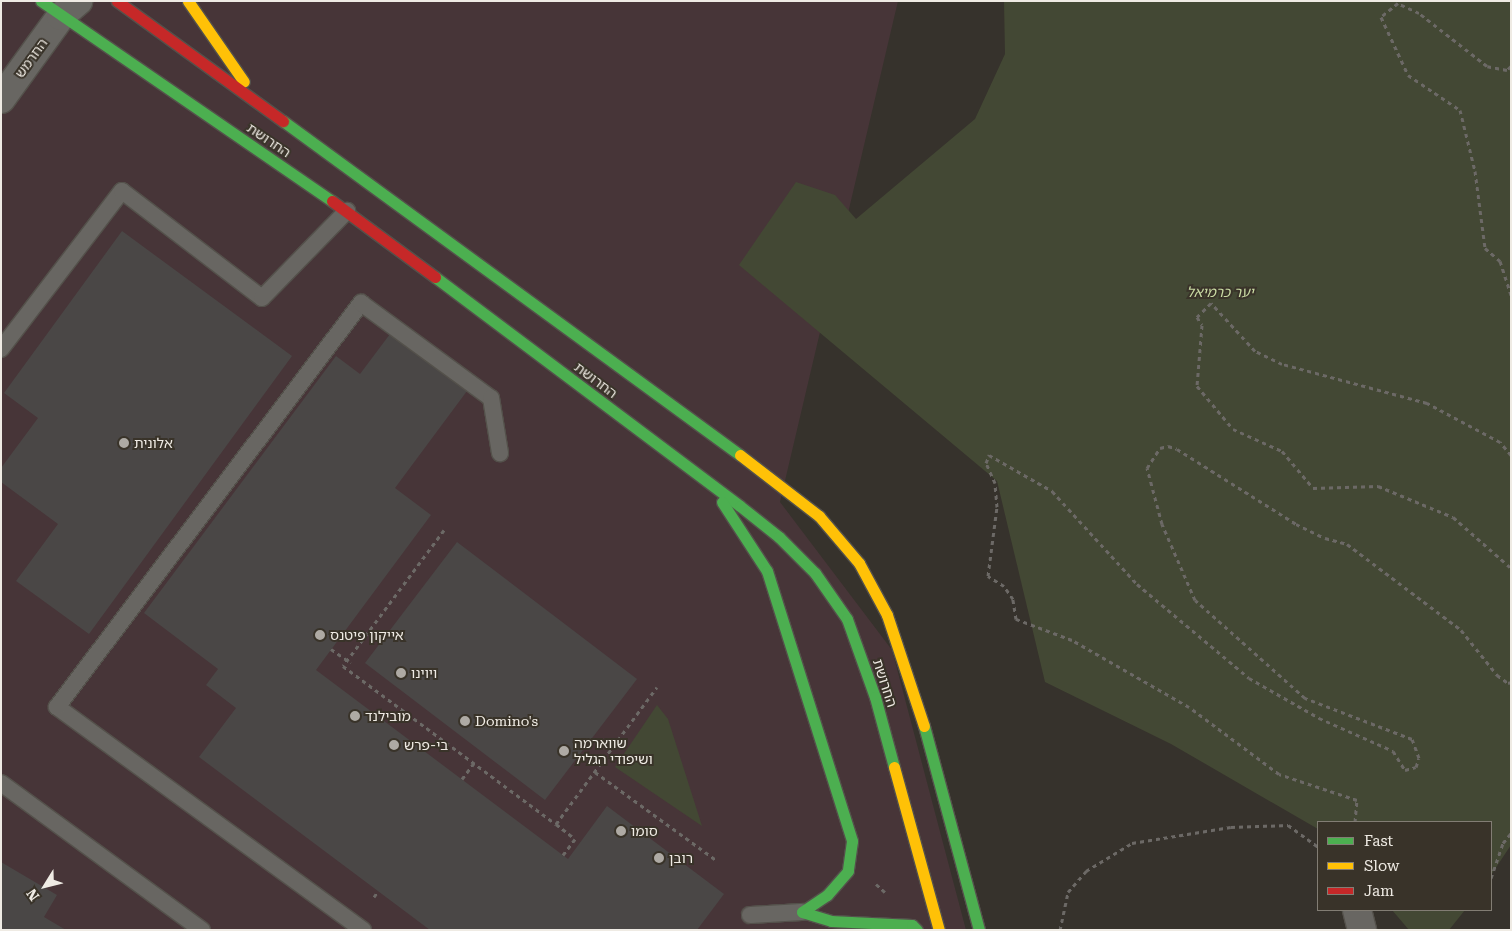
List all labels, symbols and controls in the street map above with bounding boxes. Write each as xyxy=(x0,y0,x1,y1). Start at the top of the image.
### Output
street label: החרמש xyxy=(11,35,51,81)
street label: החרושת xyxy=(244,119,294,161)
park label: יער כרמיאל xyxy=(1186,284,1254,300)
street label: החרושת xyxy=(571,358,621,402)
place label: אלונית xyxy=(134,435,173,451)
marker: אלונית xyxy=(118,437,130,449)
place label: אייקון פיטנס xyxy=(330,627,404,643)
marker: אייקון פיטנס xyxy=(314,629,326,641)
street label: החרושת xyxy=(869,657,901,709)
place label: ויוינו xyxy=(411,665,437,681)
marker: ויוינו xyxy=(395,667,407,679)
place label: מובילנד xyxy=(365,708,411,724)
marker: מובילנד xyxy=(349,710,361,722)
place label: Domino's xyxy=(475,713,538,729)
marker: Domino's xyxy=(459,715,471,727)
place label: שווארמה ושיפודי הגליל xyxy=(574,735,653,768)
place label: בי-פרש xyxy=(404,737,448,753)
marker: בי-פרש xyxy=(388,739,400,751)
marker: שווארמה ושיפודי הגליל xyxy=(558,745,570,757)
legend xyxy=(1317,821,1492,911)
place label: סומו xyxy=(631,823,658,839)
marker: סומו xyxy=(615,825,627,837)
text: Fast xyxy=(1364,832,1393,850)
place label: רובן xyxy=(669,850,693,866)
marker: רובן xyxy=(653,852,665,864)
text: Slow xyxy=(1364,857,1399,875)
north arrow xyxy=(20,861,70,911)
text: Jam xyxy=(1364,882,1394,900)
text: N xyxy=(23,886,43,904)

